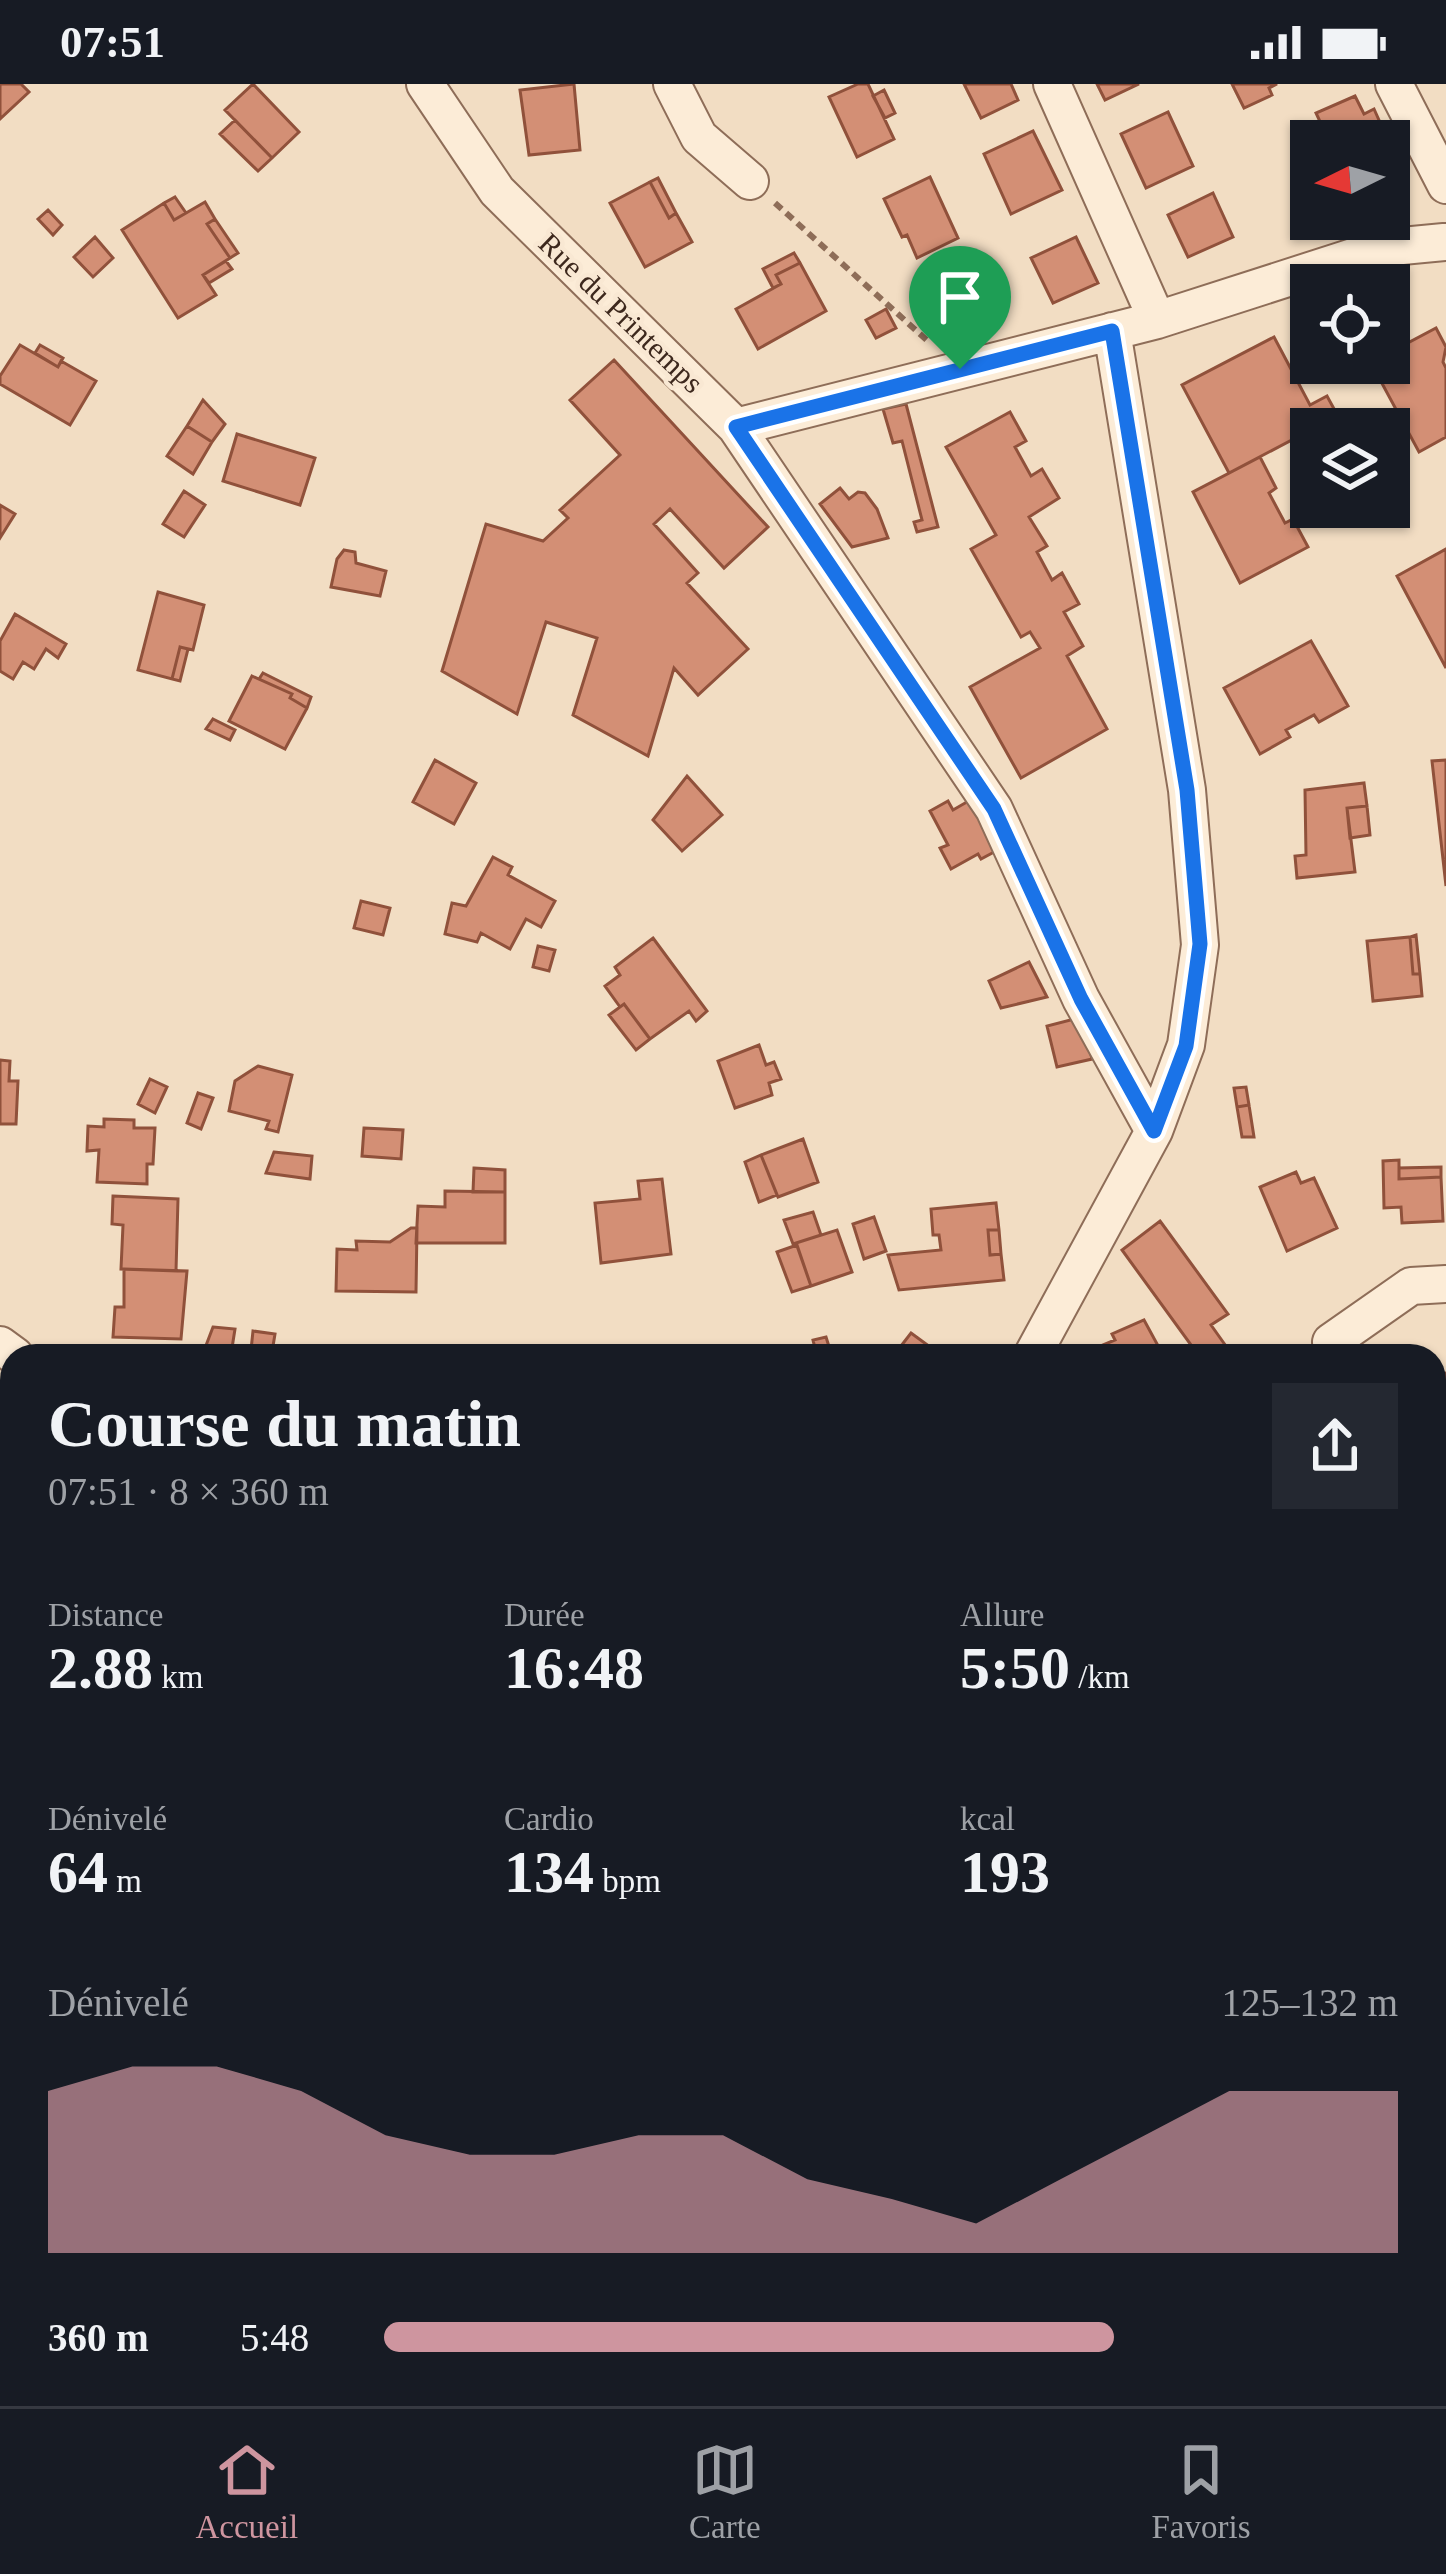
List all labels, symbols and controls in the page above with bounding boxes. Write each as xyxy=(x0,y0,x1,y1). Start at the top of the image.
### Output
text: 07:51 xyxy=(60,17,165,67)
north arrow xyxy=(1290,120,1410,240)
map controls xyxy=(1290,120,1410,528)
street label: Rue du Printemps xyxy=(533,226,710,399)
pin xyxy=(909,246,1011,369)
icon: arrive xyxy=(927,264,993,330)
button: locate xyxy=(1290,264,1410,384)
button: layers xyxy=(1290,408,1410,528)
button: share xyxy=(1272,1383,1398,1509)
text: Course du matin xyxy=(48,1387,521,1460)
text: 07:51 · 8 × 360 m xyxy=(48,1470,329,1513)
text: Distance xyxy=(48,1597,163,1633)
text: Durée xyxy=(504,1597,585,1633)
text: Allure xyxy=(960,1597,1044,1633)
text: 2.88 xyxy=(48,1635,153,1701)
text: 16:48 xyxy=(504,1635,644,1701)
text: 5:50 xyxy=(960,1635,1070,1701)
text: km xyxy=(153,1659,203,1695)
text: /km xyxy=(1070,1659,1130,1695)
text: Dénivelé xyxy=(48,1801,167,1837)
text: Cardio xyxy=(504,1801,594,1837)
text: kcal xyxy=(960,1801,1015,1837)
text: 64 xyxy=(48,1839,108,1905)
text: 134 xyxy=(504,1839,594,1905)
text: 193 xyxy=(960,1839,1050,1905)
text: m xyxy=(108,1863,142,1899)
text: bpm xyxy=(594,1863,661,1899)
text: Dénivelé xyxy=(48,1981,189,2024)
text: 125–132 m xyxy=(1221,1981,1398,2024)
text: 360 m xyxy=(48,2316,149,2359)
text: 5:48 xyxy=(240,2316,309,2359)
tab: Accueil xyxy=(195,2437,298,2546)
tab: Carte xyxy=(689,2437,761,2546)
tab: Favoris xyxy=(1152,2437,1251,2546)

